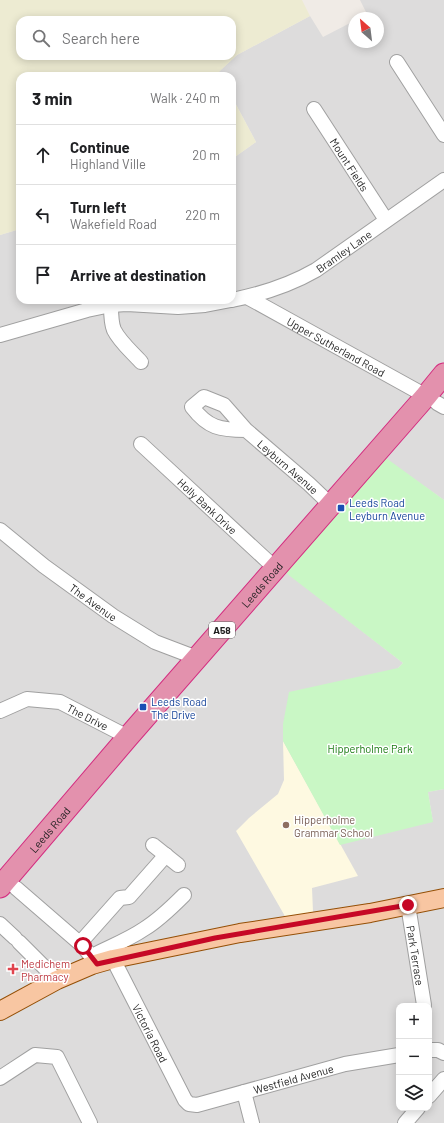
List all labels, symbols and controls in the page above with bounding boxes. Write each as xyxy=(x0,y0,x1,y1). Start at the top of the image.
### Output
north arrow xyxy=(348,12,384,48)
search box xyxy=(16,16,236,60)
icon: search xyxy=(30,27,52,49)
text: Search here xyxy=(62,29,140,47)
text: 3 min xyxy=(32,88,72,108)
text: Walk · 240 m xyxy=(150,90,220,106)
street label: Mount Fields xyxy=(328,135,372,193)
text: Continue xyxy=(70,138,130,156)
icon: ahead xyxy=(32,144,54,166)
text: 20 m xyxy=(192,147,220,163)
text: Highland Ville xyxy=(70,156,146,172)
text: Turn left xyxy=(70,198,126,216)
icon: left xyxy=(32,204,54,226)
text: 220 m xyxy=(185,207,220,223)
text: Wakefield Road xyxy=(70,216,157,232)
street label: Bramley Lane xyxy=(313,227,374,275)
icon: arrive xyxy=(32,264,54,286)
text: Arrive at destination xyxy=(70,266,206,284)
street label: Upper Sutherland Road xyxy=(285,314,388,379)
street label: Leyburn Avenue xyxy=(255,437,321,496)
street label: Holly Bank Drive xyxy=(175,475,240,537)
place label: Leeds Road Leyburn Avenue xyxy=(349,496,425,522)
marker: Leeds Road Leyburn Avenue xyxy=(336,503,346,513)
street label: Leeds Road xyxy=(238,559,285,610)
street label: The Avenue xyxy=(67,580,120,623)
road number: A58 xyxy=(209,622,235,638)
place label: Leeds Road The Drive xyxy=(151,695,207,721)
street label: The Drive xyxy=(65,700,111,732)
marker: Leeds Road The Drive xyxy=(138,702,148,712)
park label: Hipperholme Park xyxy=(327,742,413,755)
street label: Leeds Road xyxy=(26,804,72,855)
place label: Hipperholme Grammar School xyxy=(294,813,373,839)
marker: Hipperholme Grammar School xyxy=(281,820,291,830)
route end xyxy=(399,896,417,914)
street label: Park Terrace xyxy=(405,925,427,986)
route start xyxy=(74,937,92,955)
place label: Medichem Pharmacy xyxy=(21,957,70,983)
marker: Medichem Pharmacy xyxy=(8,964,18,974)
street label: Victoria Road xyxy=(130,1002,171,1064)
map controls xyxy=(396,1003,432,1111)
button: + xyxy=(396,1003,432,1039)
button: − xyxy=(396,1039,432,1075)
street label: Westfield Avenue xyxy=(252,1061,335,1096)
button: layers xyxy=(396,1075,432,1111)

